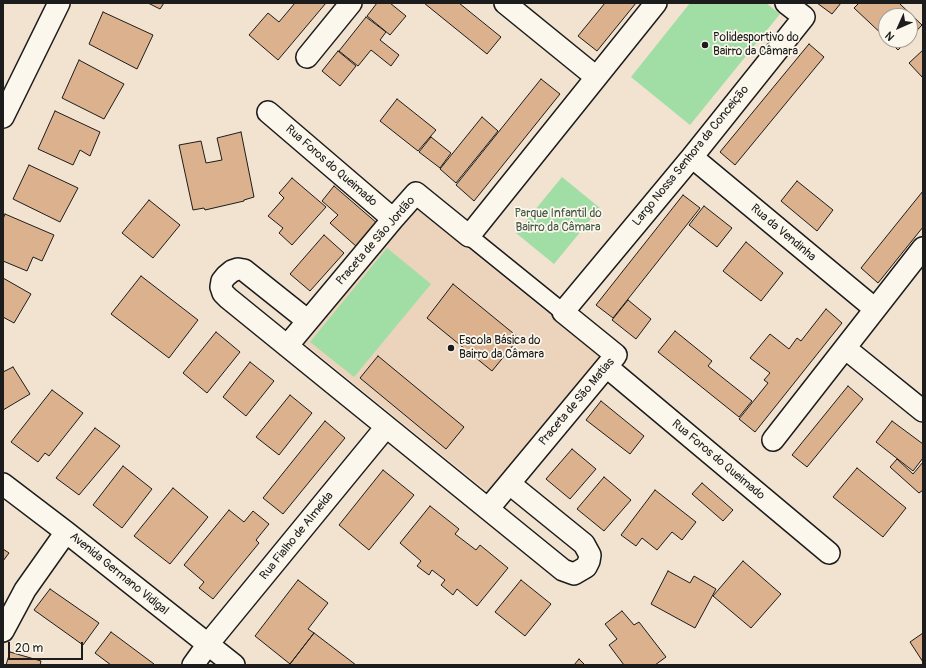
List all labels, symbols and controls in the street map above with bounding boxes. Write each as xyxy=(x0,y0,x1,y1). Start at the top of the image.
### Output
north arrow xyxy=(878,8,918,48)
text: N xyxy=(883,29,897,43)
place label: Polidesportivo do Bairro da Câmara xyxy=(713,31,799,59)
marker: Polidesportivo do Bairro da Câmara xyxy=(700,40,710,50)
street label: Largo Nossa Senhora da Conceição xyxy=(630,83,752,229)
street label: Rua Foros do Queimado xyxy=(282,122,380,210)
street label: Praceta de São Jordão xyxy=(334,194,418,288)
street label: Rua da Vendinha xyxy=(747,202,819,264)
park label: Parque Infantil do Bairro da Câmara xyxy=(514,207,602,235)
place label: Escola Básica do Bairro da Câmara xyxy=(459,334,544,362)
marker: Escola Básica do Bairro da Câmara xyxy=(446,343,456,353)
street label: Praceta de São Matias xyxy=(536,355,618,449)
street label: Rua Foros do Queimado xyxy=(669,417,767,503)
street label: Rua Fialho de Almeida xyxy=(257,489,337,583)
street label: Avenida Germano Vidigal xyxy=(67,530,171,618)
scale bar xyxy=(10,634,85,660)
text: 20 m xyxy=(15,641,43,656)

